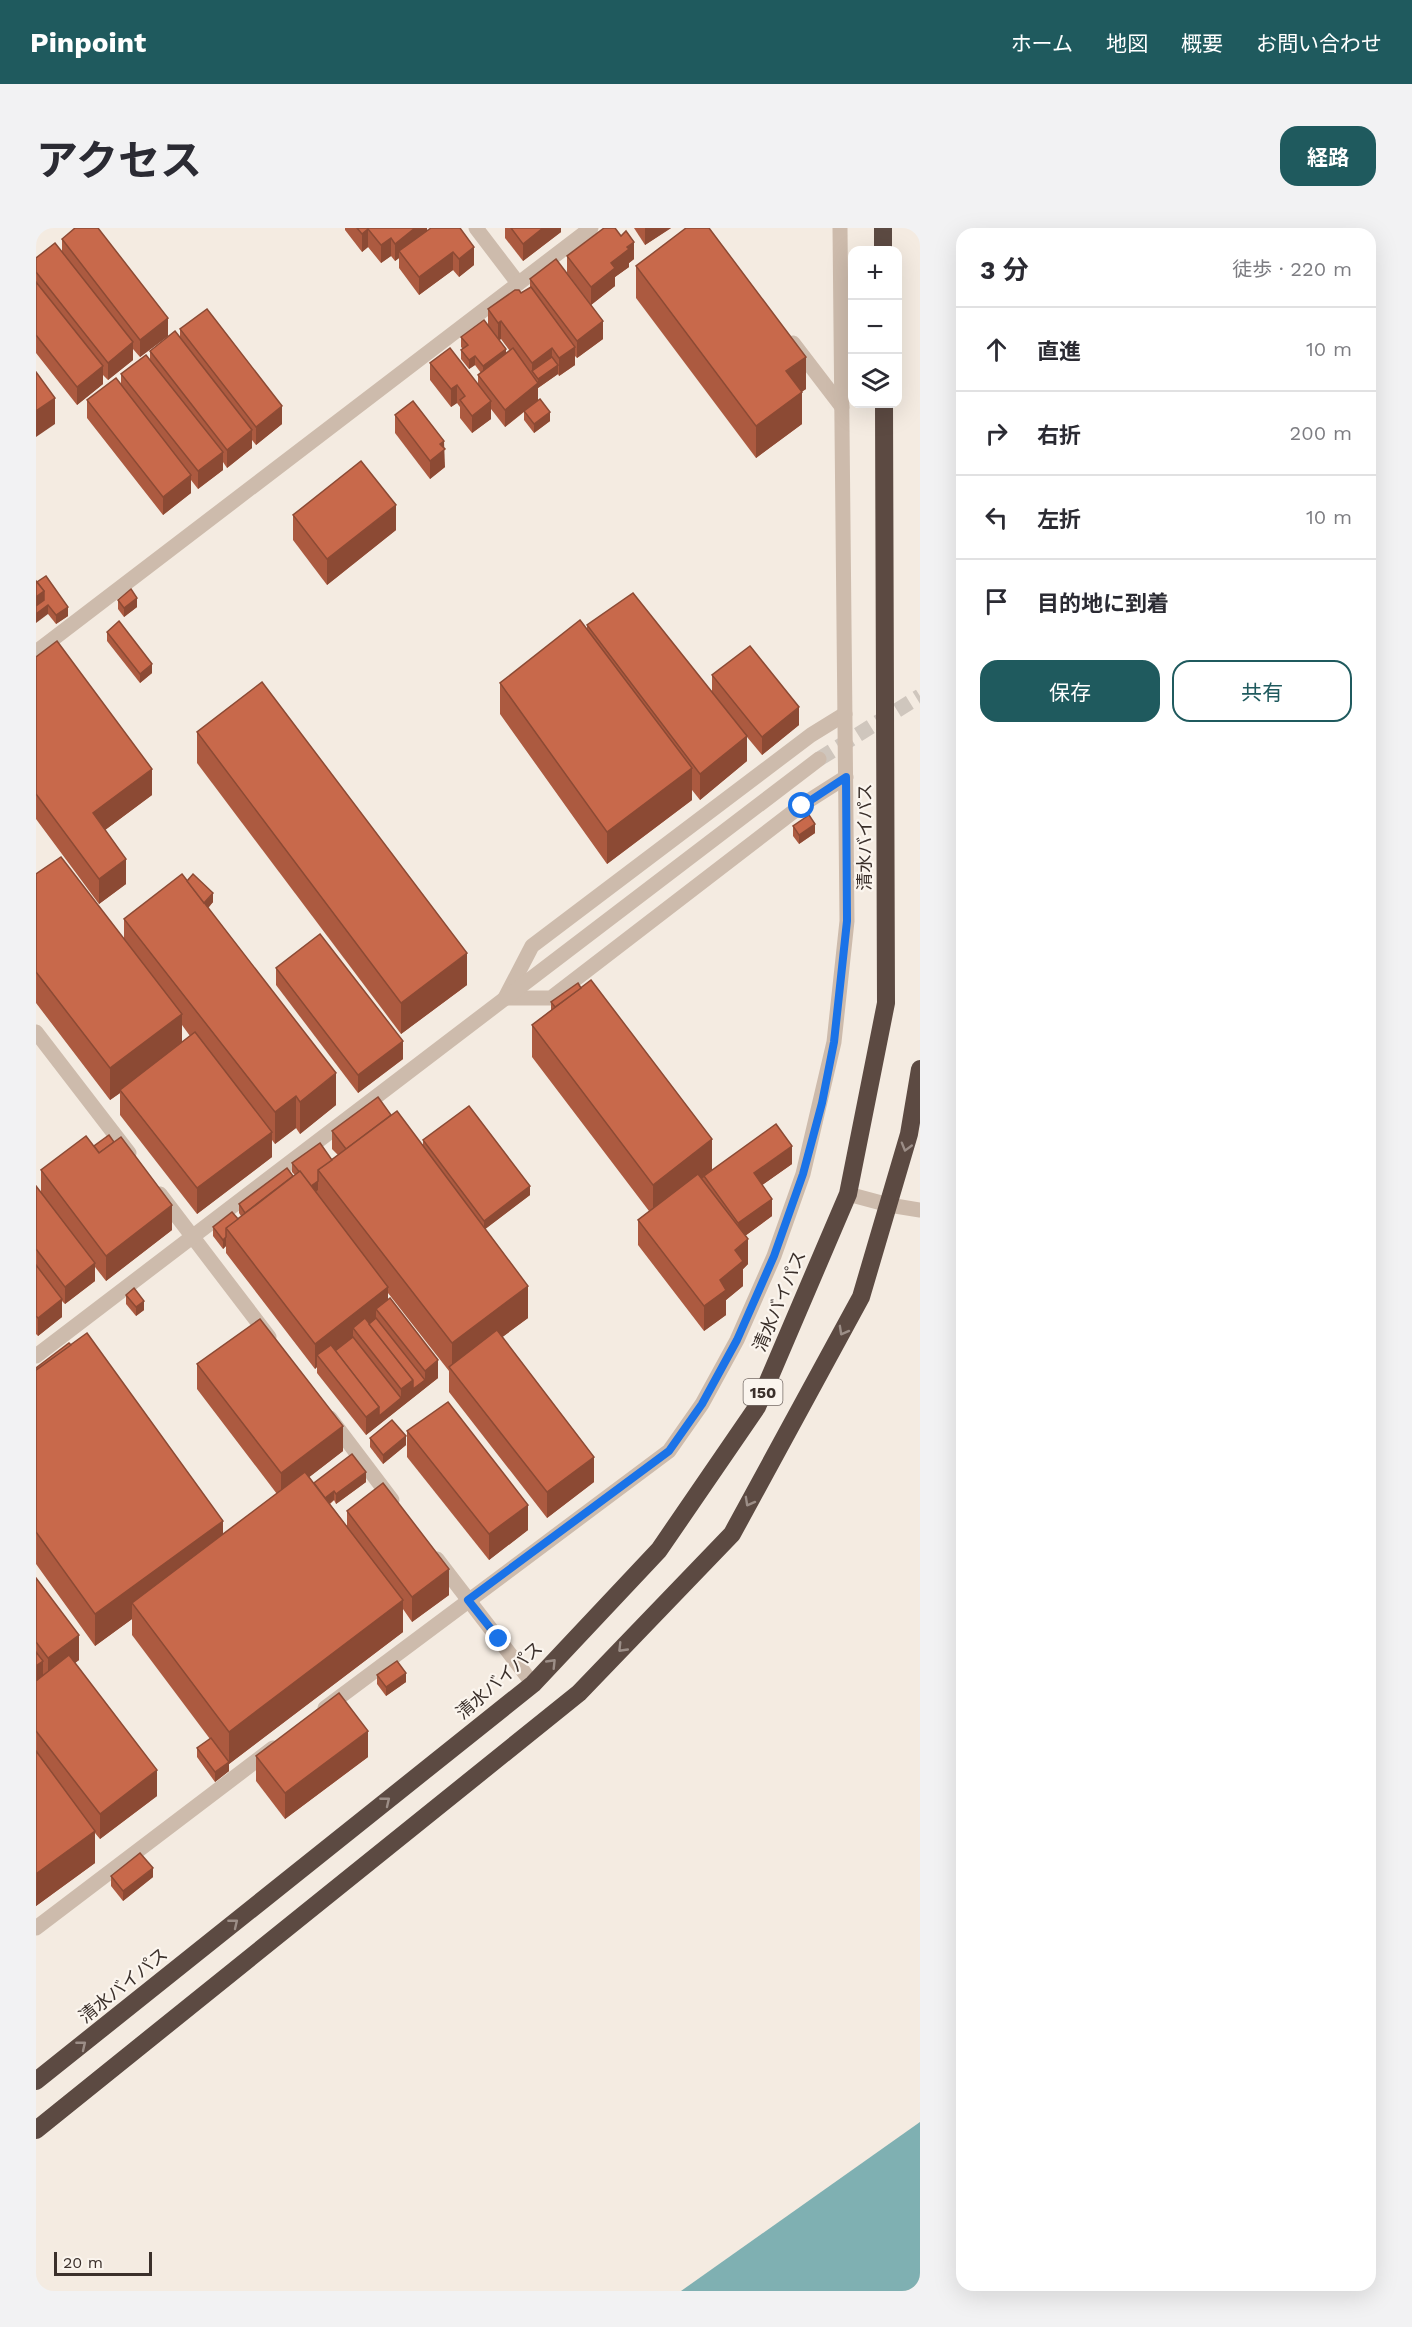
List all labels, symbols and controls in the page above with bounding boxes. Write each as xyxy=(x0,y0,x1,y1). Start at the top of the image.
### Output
text: Pinpoint xyxy=(30,26,146,59)
text: ホーム xyxy=(1011,31,1073,56)
text: 地図 xyxy=(1106,31,1148,56)
text: 概要 xyxy=(1181,31,1223,56)
text: お問い合わせ xyxy=(1256,31,1382,56)
button: 経路 xyxy=(1280,126,1376,186)
text: アクセス xyxy=(36,136,202,185)
map controls xyxy=(848,246,902,408)
button: + xyxy=(848,246,902,300)
text: 3 分 xyxy=(980,255,1029,285)
text: 徒歩 · 220 m xyxy=(1232,257,1352,281)
button: − xyxy=(848,300,902,354)
icon: ahead xyxy=(980,333,1013,366)
text: 10 m xyxy=(1306,337,1352,361)
text: 直進 xyxy=(1037,339,1081,364)
button: layers xyxy=(848,354,902,408)
icon: right xyxy=(980,417,1013,450)
text: 200 m xyxy=(1290,421,1352,445)
text: 右折 xyxy=(1037,423,1081,448)
icon: left xyxy=(980,501,1013,534)
text: 10 m xyxy=(1306,505,1352,529)
text: 左折 xyxy=(1037,507,1081,532)
icon: arrive xyxy=(980,585,1013,618)
text: 目的地に到着 xyxy=(1037,591,1169,616)
button: 保存 xyxy=(980,660,1160,722)
button: 共有 xyxy=(1172,660,1352,722)
street label: 清水バイパス xyxy=(854,783,875,891)
route start xyxy=(788,792,814,818)
one-way arrow xyxy=(900,1142,913,1152)
street label: 清水バイパス xyxy=(748,1247,810,1355)
one-way arrow xyxy=(839,1325,850,1335)
road number: 150 xyxy=(744,1379,782,1405)
one-way arrow xyxy=(745,1496,756,1506)
route end xyxy=(485,1625,511,1651)
street label: 清水バイパス xyxy=(451,1637,547,1723)
one-way arrow xyxy=(618,1642,629,1652)
one-way arrow xyxy=(545,1660,556,1670)
one-way arrow xyxy=(379,1797,390,1808)
one-way arrow xyxy=(227,1919,238,1930)
street label: 清水バイパス xyxy=(75,1943,171,2027)
one-way arrow xyxy=(75,2041,86,2052)
scale bar xyxy=(54,2249,152,2276)
text: 20 m xyxy=(63,2253,103,2272)

